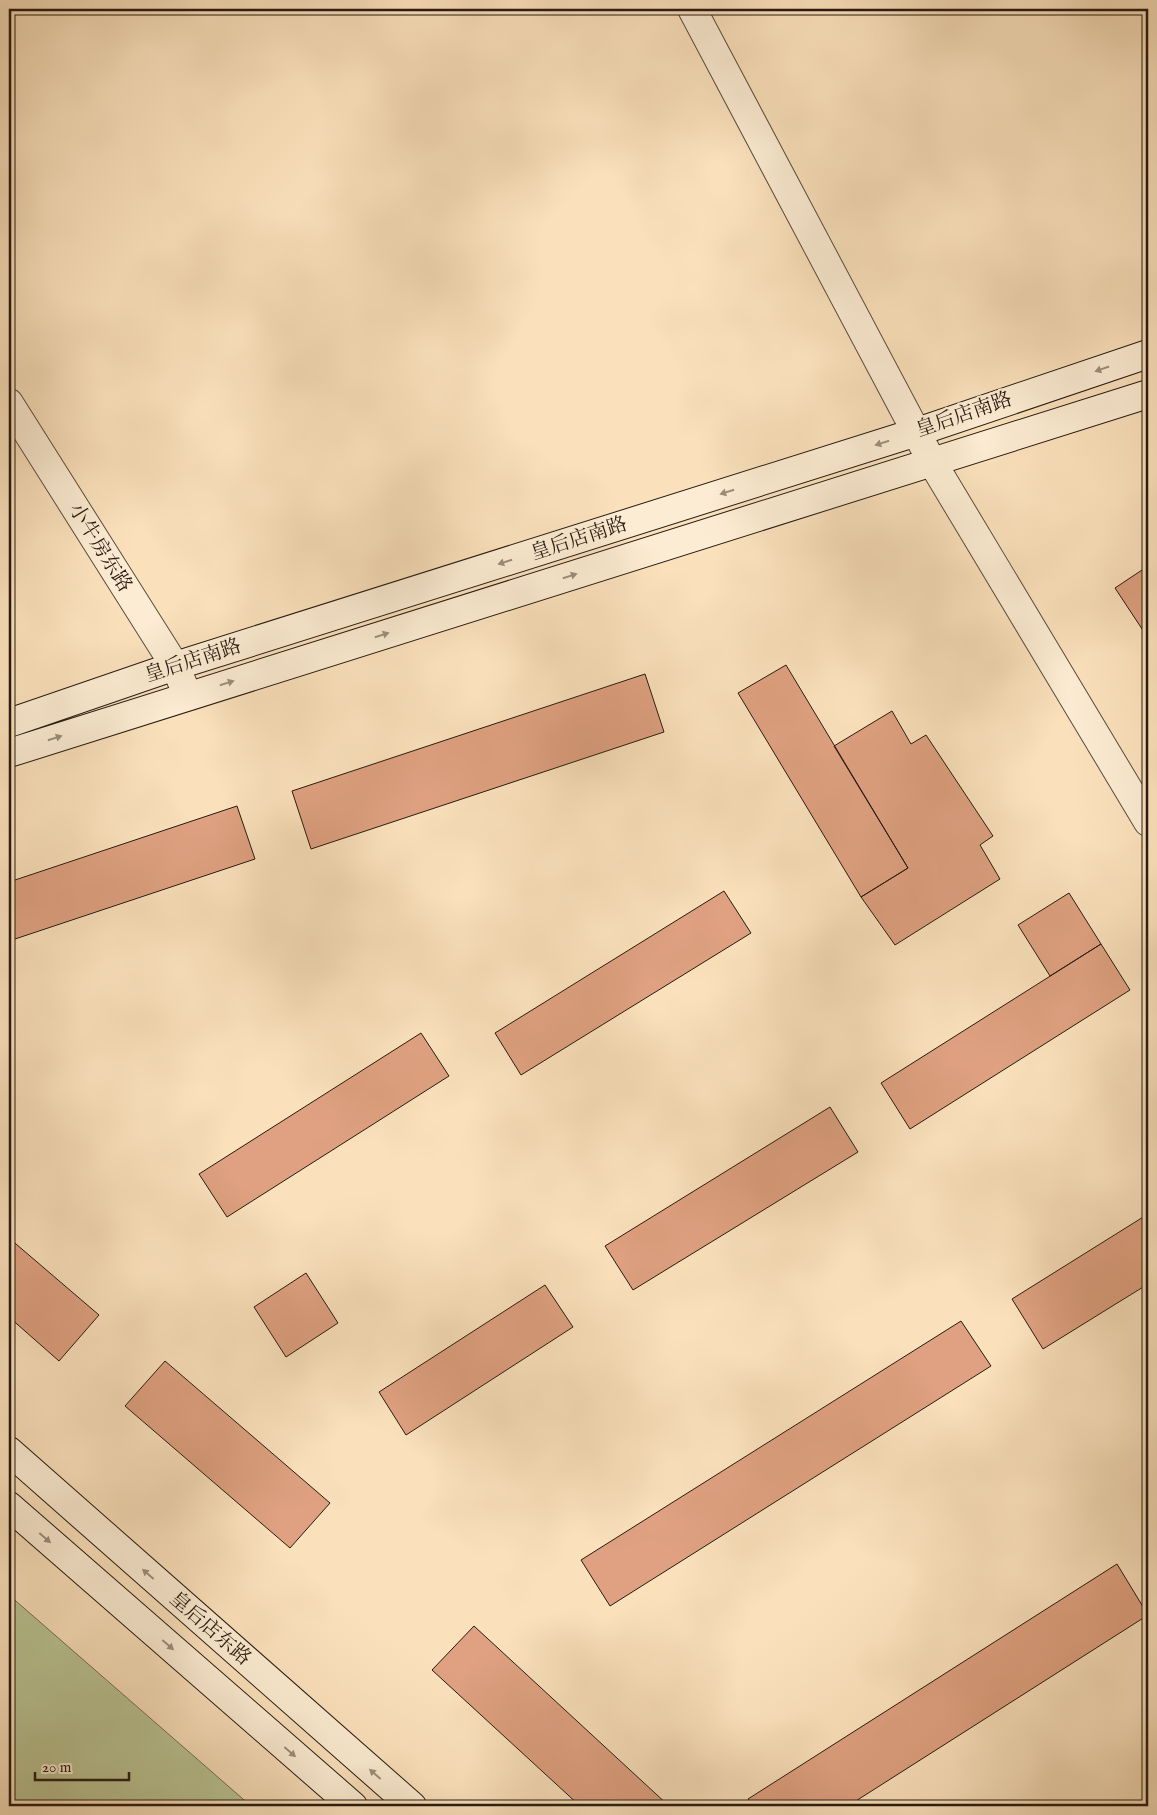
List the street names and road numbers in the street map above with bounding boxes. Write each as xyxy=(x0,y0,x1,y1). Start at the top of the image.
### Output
street label: 皇后店南路 xyxy=(913,387,1015,443)
street label: 小牛房东路 xyxy=(63,499,137,597)
street label: 皇后店南路 xyxy=(528,512,630,566)
street label: 皇后店南路 xyxy=(142,634,244,688)
street label: 皇后店东路 xyxy=(164,1587,256,1671)

